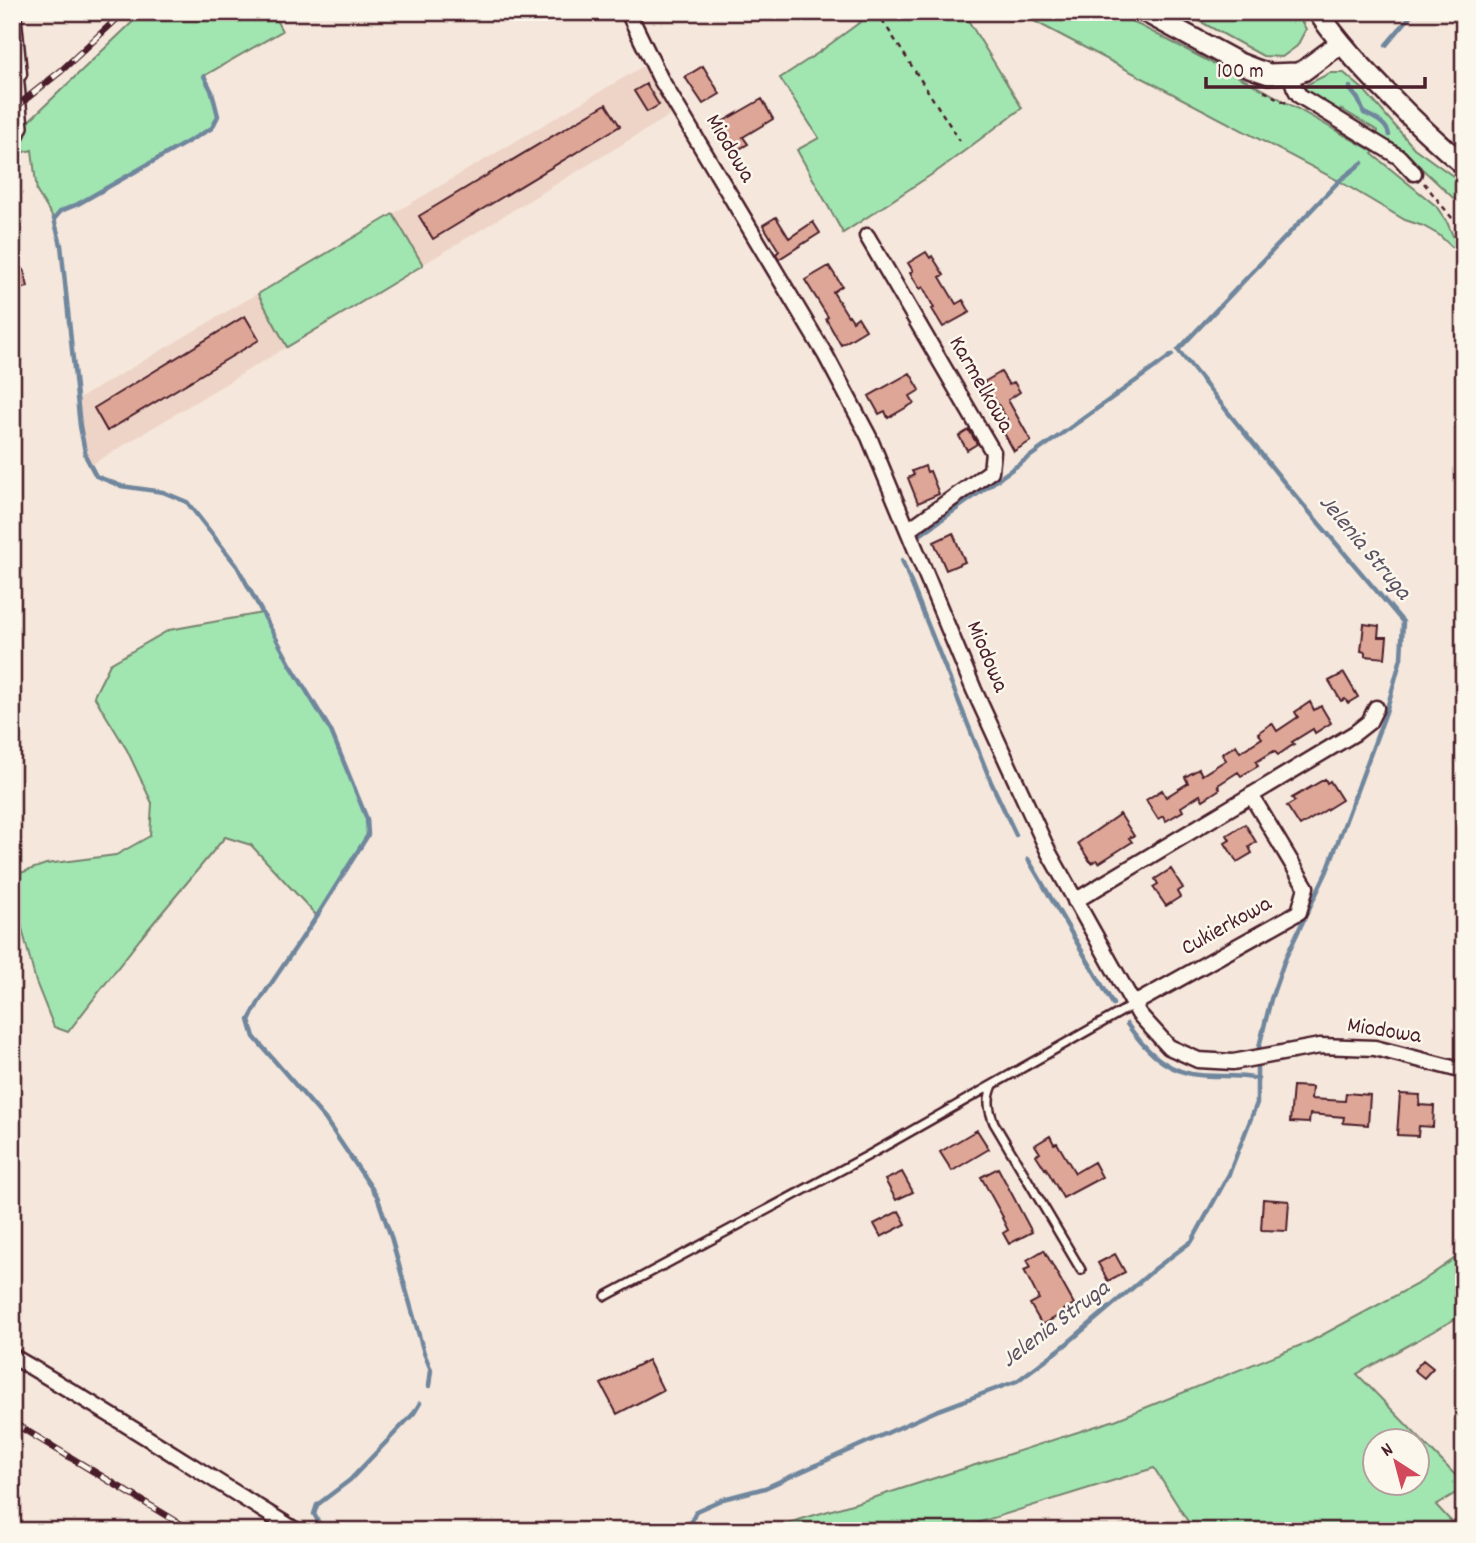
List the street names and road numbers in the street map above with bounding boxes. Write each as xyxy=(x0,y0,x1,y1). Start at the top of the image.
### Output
street label: Miodowa xyxy=(696,109,763,190)
street label: Karmelkowa xyxy=(939,331,1022,440)
street label: Miodowa xyxy=(956,616,1016,699)
street label: Cukierkowa xyxy=(1176,888,1279,965)
street label: Miodowa xyxy=(1345,1010,1425,1054)

